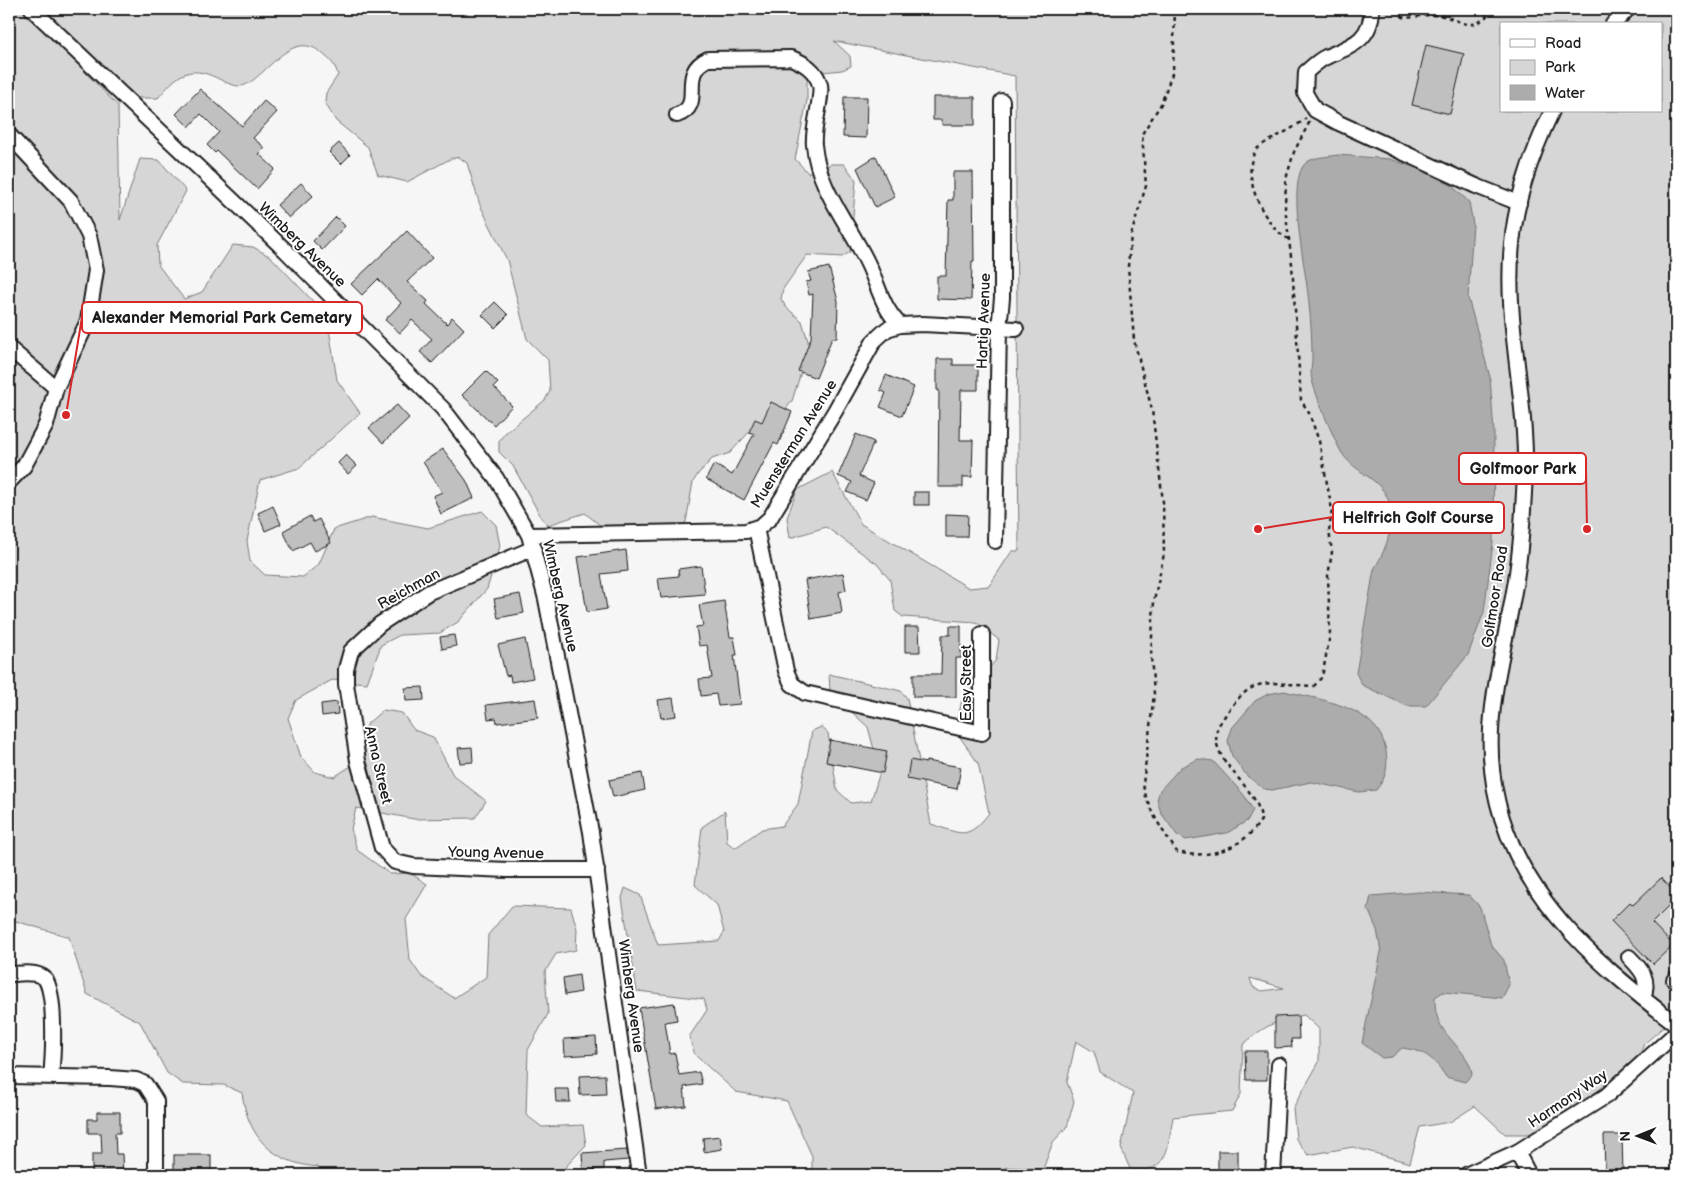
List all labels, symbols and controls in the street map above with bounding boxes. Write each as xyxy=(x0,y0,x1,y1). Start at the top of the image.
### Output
legend xyxy=(1500,22,1662,112)
text: Road xyxy=(1545,34,1581,53)
text: Park xyxy=(1545,58,1576,77)
text: Water xyxy=(1545,84,1585,103)
street label: Wimberg Avenue xyxy=(254,198,350,292)
street label: Hartig Avenue xyxy=(973,272,995,369)
callout: Alexander Memorial Park Cemetary xyxy=(82,302,362,333)
text: Alexander Memorial Park Cemetary xyxy=(91,309,353,328)
street label: Muensterman Avenue xyxy=(747,376,841,512)
callout: Golfmoor Park xyxy=(1459,453,1586,484)
text: Golfmoor Park xyxy=(1470,460,1577,479)
callout: Helfrich Golf Course xyxy=(1333,502,1504,533)
text: Helfrich Golf Course xyxy=(1342,509,1494,528)
street label: Wimberg Avenue xyxy=(538,538,582,654)
street label: Golfmoor Road xyxy=(1478,545,1512,649)
street label: Reichman xyxy=(374,564,444,614)
street label: Easy Street xyxy=(957,644,976,721)
street label: Anna Street xyxy=(360,724,396,806)
street label: Young Avenue xyxy=(447,843,544,863)
street label: Wimberg Avenue xyxy=(614,938,648,1054)
street label: Harmony Way xyxy=(1525,1065,1611,1132)
north arrow xyxy=(1612,1112,1662,1162)
text: N xyxy=(1617,1131,1634,1142)

